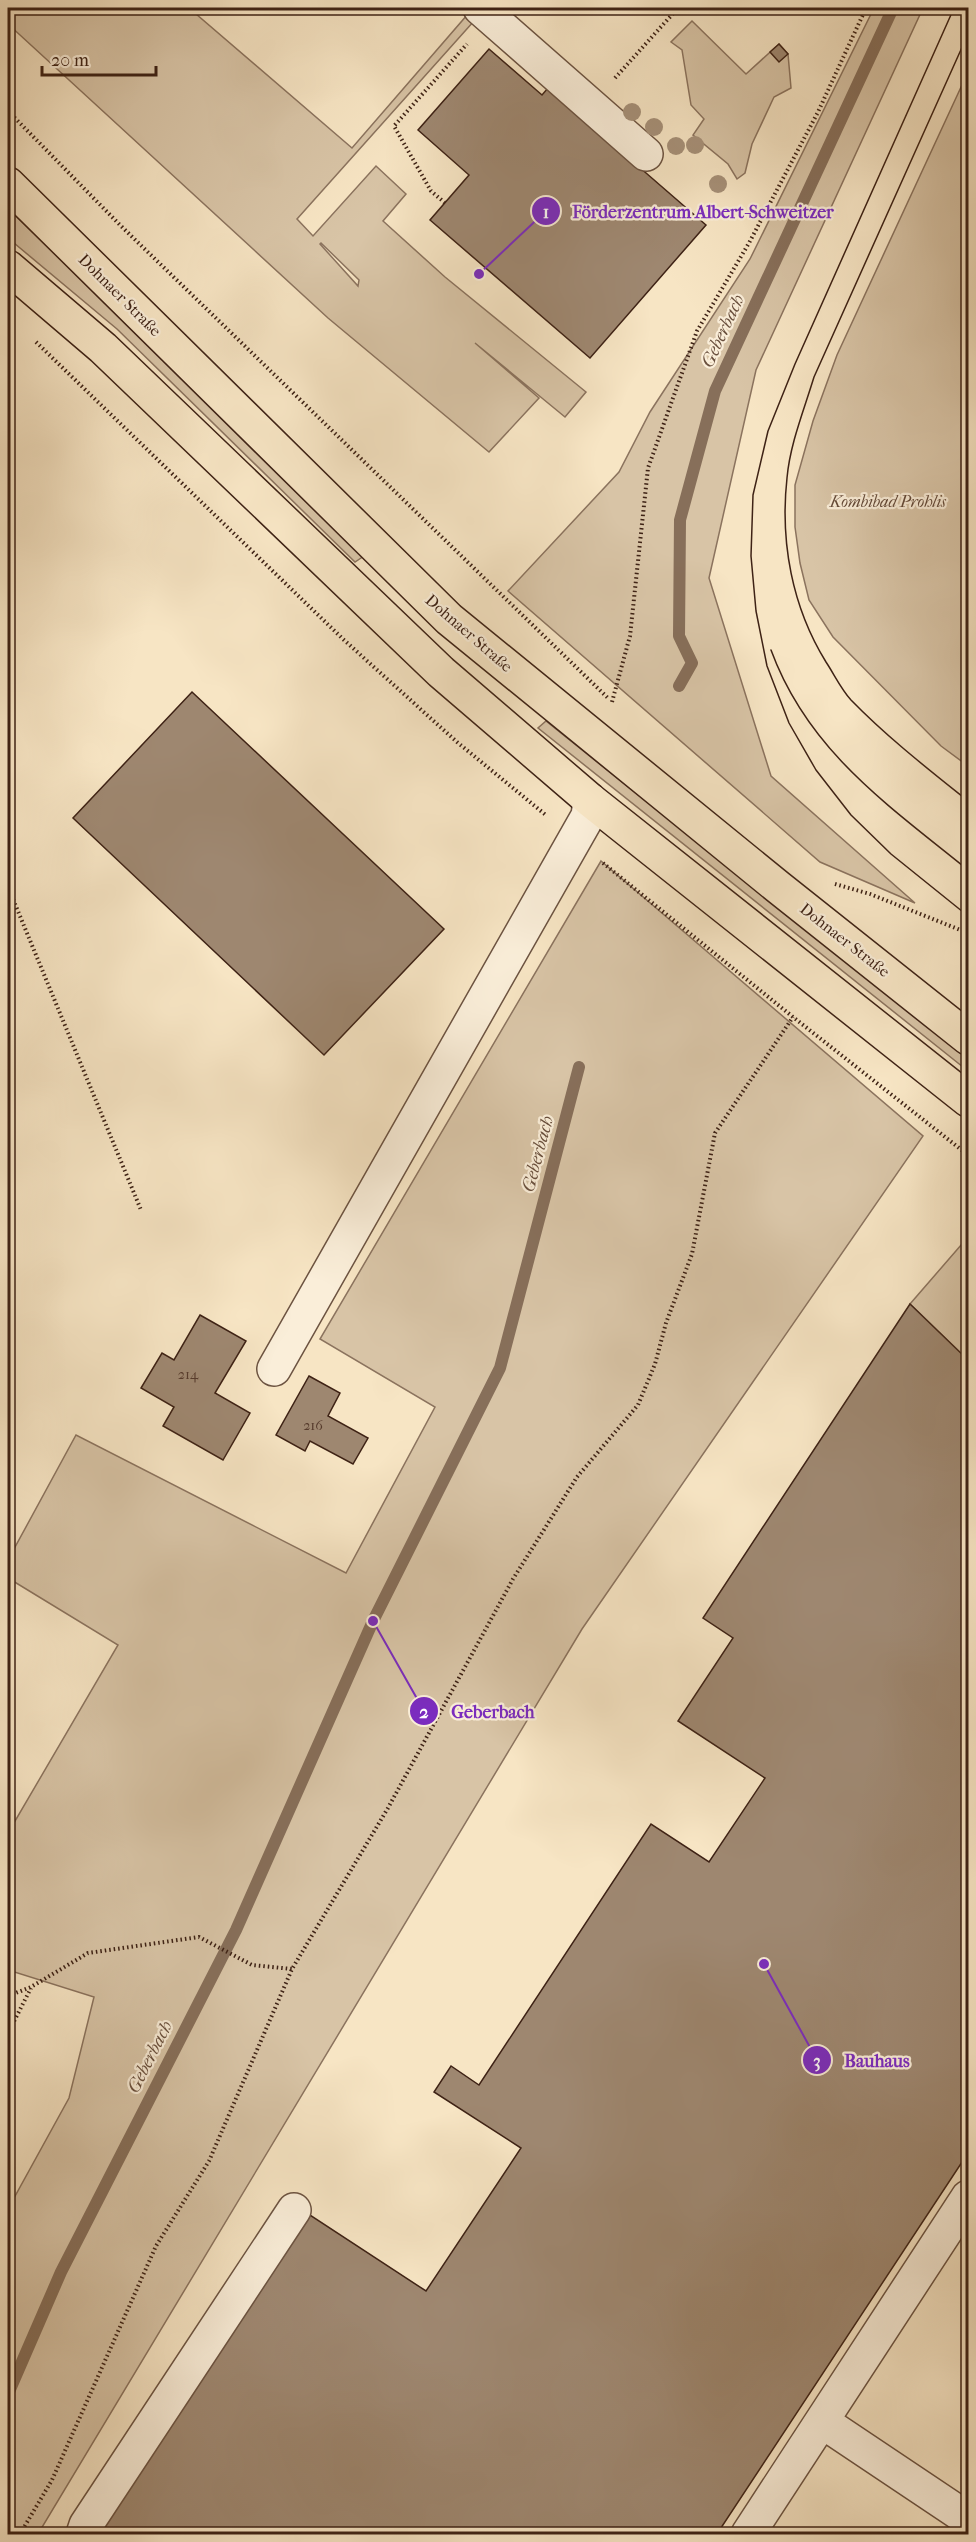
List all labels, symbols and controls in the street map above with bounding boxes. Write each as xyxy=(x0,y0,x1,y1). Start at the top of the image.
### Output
scale bar xyxy=(42,39,156,77)
text: 20 m xyxy=(51,50,89,71)
callout: Förderzentrum Albert-Schweitzer xyxy=(531,193,846,229)
text: 1 xyxy=(543,202,549,223)
text: Förderzentrum Albert-Schweitzer xyxy=(571,202,834,223)
street label: Dohnaer Straße xyxy=(75,250,165,340)
water label: Geberbach xyxy=(697,291,749,371)
park label: Kombibad Prohlis xyxy=(829,492,947,511)
street label: Dohnaer Straße xyxy=(422,590,516,676)
street label: Dohnaer Straße xyxy=(796,899,894,981)
water label: Geberbach xyxy=(518,1114,558,1194)
house number: 214 xyxy=(178,1366,199,1383)
house number: 216 xyxy=(303,1417,323,1434)
callout: Geberbach xyxy=(409,1693,547,1729)
text: 2 xyxy=(419,1702,429,1723)
text: Geberbach xyxy=(451,1702,536,1723)
water label: Geberbach xyxy=(123,2018,177,2096)
callout: Bauhaus xyxy=(802,2042,922,2078)
text: 3 xyxy=(813,2051,821,2072)
text: Bauhaus xyxy=(844,2051,910,2072)

